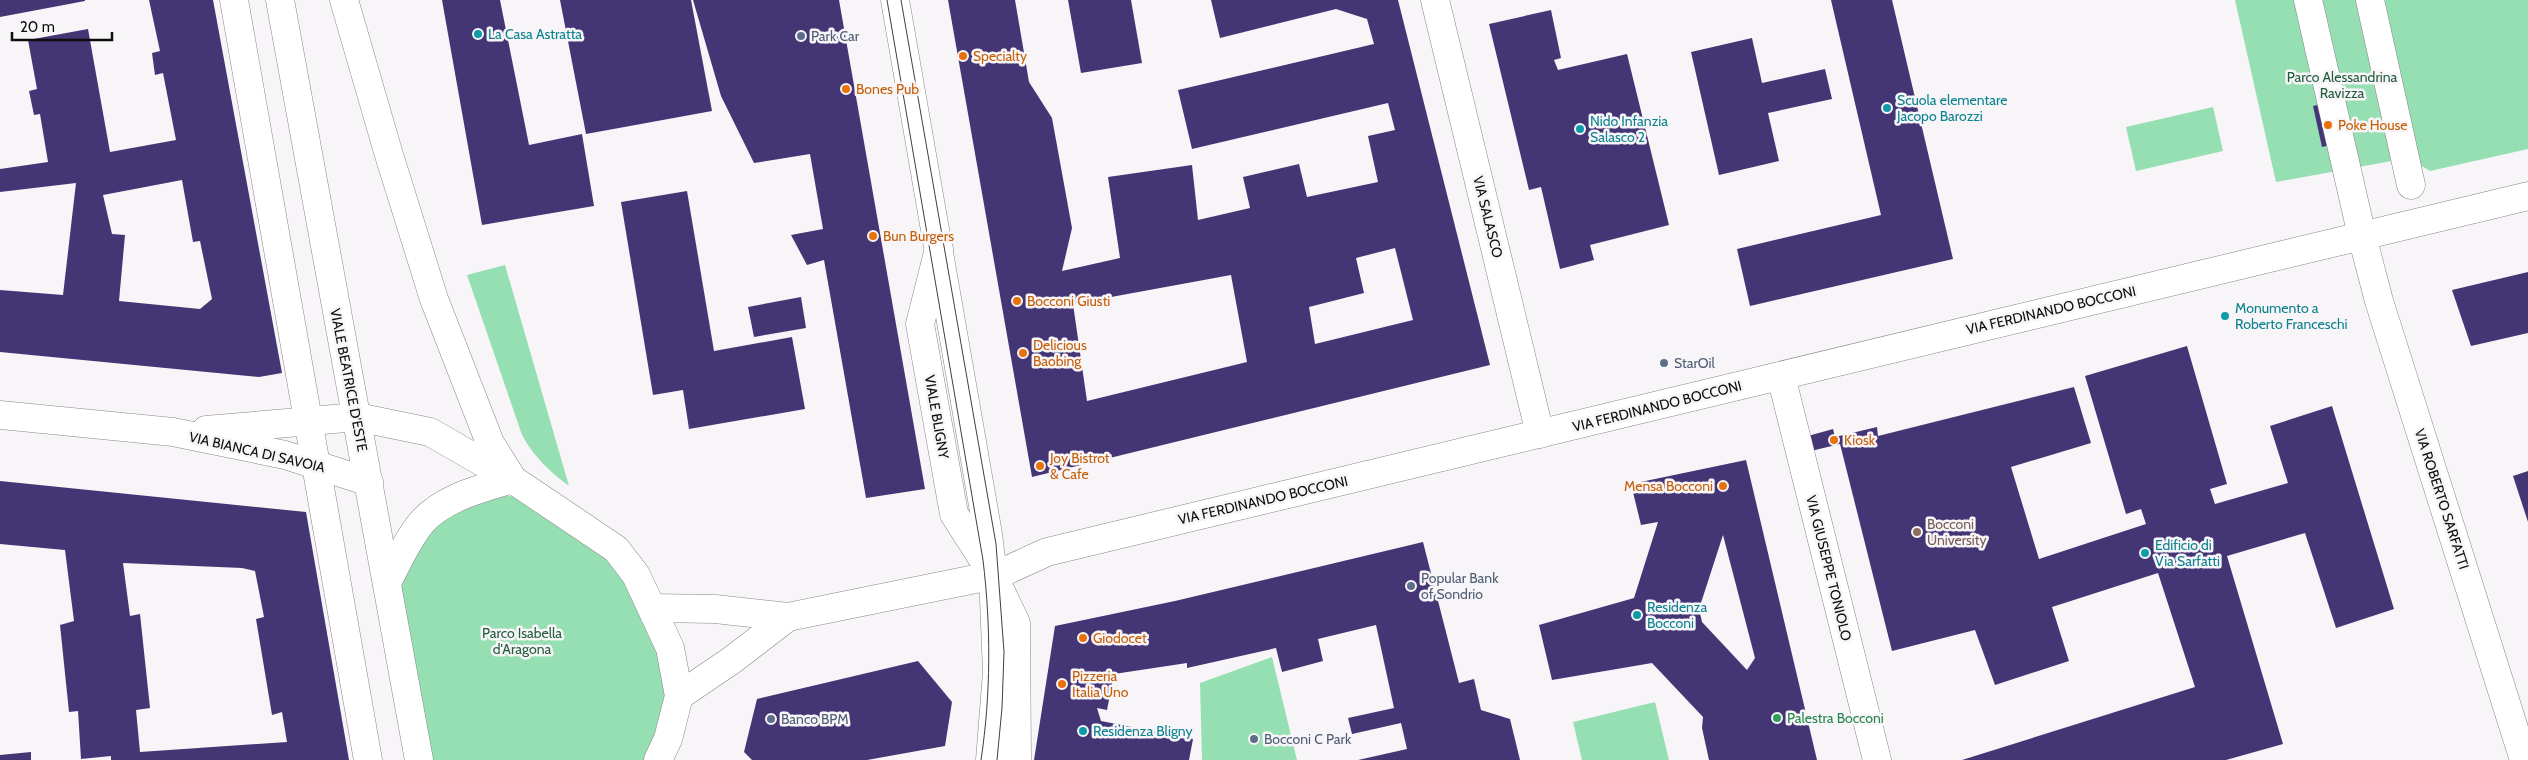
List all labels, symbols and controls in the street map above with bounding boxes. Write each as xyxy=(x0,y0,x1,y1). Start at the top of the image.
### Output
scale bar xyxy=(12,10,112,42)
text: 20 m xyxy=(20,18,55,36)
place label: La Casa Astratta xyxy=(488,25,582,43)
place label: Park Car xyxy=(811,27,860,45)
marker: La Casa Astratta xyxy=(472,28,484,40)
marker: Park Car xyxy=(795,30,807,42)
place label: Specialty xyxy=(973,47,1027,65)
marker: Specialty xyxy=(957,50,969,62)
park label: Parco Alessandrina Ravizza xyxy=(2287,68,2398,102)
place label: Bones Pub xyxy=(856,80,919,98)
marker: Bones Pub xyxy=(840,83,852,95)
place label: Scuola elementare Jacopo Barozzi xyxy=(1896,91,2007,125)
marker: Scuola elementare Jacopo Barozzi xyxy=(1881,102,1893,114)
place label: Nido Infanzia Salasco 2 xyxy=(1590,112,1668,146)
place label: Poke House xyxy=(2338,116,2408,134)
marker: Poke House xyxy=(2322,119,2334,131)
marker: Nido Infanzia Salasco 2 xyxy=(1574,123,1586,135)
street label: VIA SALASCO xyxy=(1469,174,1507,260)
place label: Bun Burgers xyxy=(883,227,954,245)
marker: Bun Burgers xyxy=(867,230,879,242)
street label: VIA FERDINANDO BOCCONI xyxy=(1964,282,2138,338)
place label: Bocconi Giusti xyxy=(1027,292,1110,310)
marker: Bocconi Giusti xyxy=(1011,295,1023,307)
place label: Monumento a Roberto Franceschi xyxy=(2235,299,2347,333)
street label: VIALE BEATRICE D'ESTE xyxy=(326,307,372,453)
marker: Monumento a Roberto Franceschi xyxy=(2219,310,2231,322)
place label: Delicious Baobing xyxy=(1033,336,1087,370)
marker: Delicious Baobing xyxy=(1017,347,1029,359)
place label: StarOil xyxy=(1674,354,1715,372)
marker: StarOil xyxy=(1658,357,1670,369)
street label: VIALE BLIGNY xyxy=(921,374,953,461)
street label: VIA FERDINANDO BOCCONI xyxy=(1571,376,1743,436)
street label: VIA ROBERTO SARFATTI xyxy=(2411,426,2473,572)
street label: VIA BIANCA DI SAVOIA xyxy=(187,428,327,476)
place label: Kiosk xyxy=(1844,431,1876,449)
marker: Kiosk xyxy=(1828,434,1840,446)
place label: Joy Bistrot & Cafe xyxy=(1049,449,1110,483)
marker: Joy Bistrot & Cafe xyxy=(1034,460,1046,472)
street label: VIA FERDINANDO BOCCONI xyxy=(1176,472,1350,528)
place label: Mensa Bocconi xyxy=(1624,477,1713,495)
marker: Mensa Bocconi xyxy=(1717,480,1729,492)
street label: VIA GIUSEPPE TONIOLO xyxy=(1802,493,1856,643)
place label: Bocconi University xyxy=(1927,515,1987,549)
marker: Bocconi University xyxy=(1911,526,1923,538)
place label: Edificio di Via Sarfatti xyxy=(2155,536,2220,570)
marker: Edificio di Via Sarfatti xyxy=(2139,547,2151,559)
place label: Popular Bank of Sondrio xyxy=(1421,569,1499,603)
marker: Popular Bank of Sondrio xyxy=(1405,580,1417,592)
place label: Residenza Bocconi xyxy=(1647,598,1707,632)
marker: Residenza Bocconi xyxy=(1631,609,1643,621)
park label: Parco Isabella d'Aragona xyxy=(482,624,562,658)
place label: Giodocet xyxy=(1093,629,1147,647)
marker: Giodocet xyxy=(1077,632,1089,644)
place label: Pizzeria Italia Uno xyxy=(1072,667,1129,701)
marker: Pizzeria Italia Uno xyxy=(1056,678,1068,690)
place label: Palestra Bocconi xyxy=(1787,709,1884,727)
place label: Banco BPM xyxy=(781,710,849,728)
marker: Palestra Bocconi xyxy=(1771,712,1783,724)
marker: Banco BPM xyxy=(765,713,777,725)
place label: Residenza Bligny xyxy=(1093,722,1193,740)
marker: Residenza Bligny xyxy=(1077,725,1089,737)
place label: Bocconi C Park xyxy=(1264,730,1352,748)
marker: Bocconi C Park xyxy=(1248,733,1260,745)

